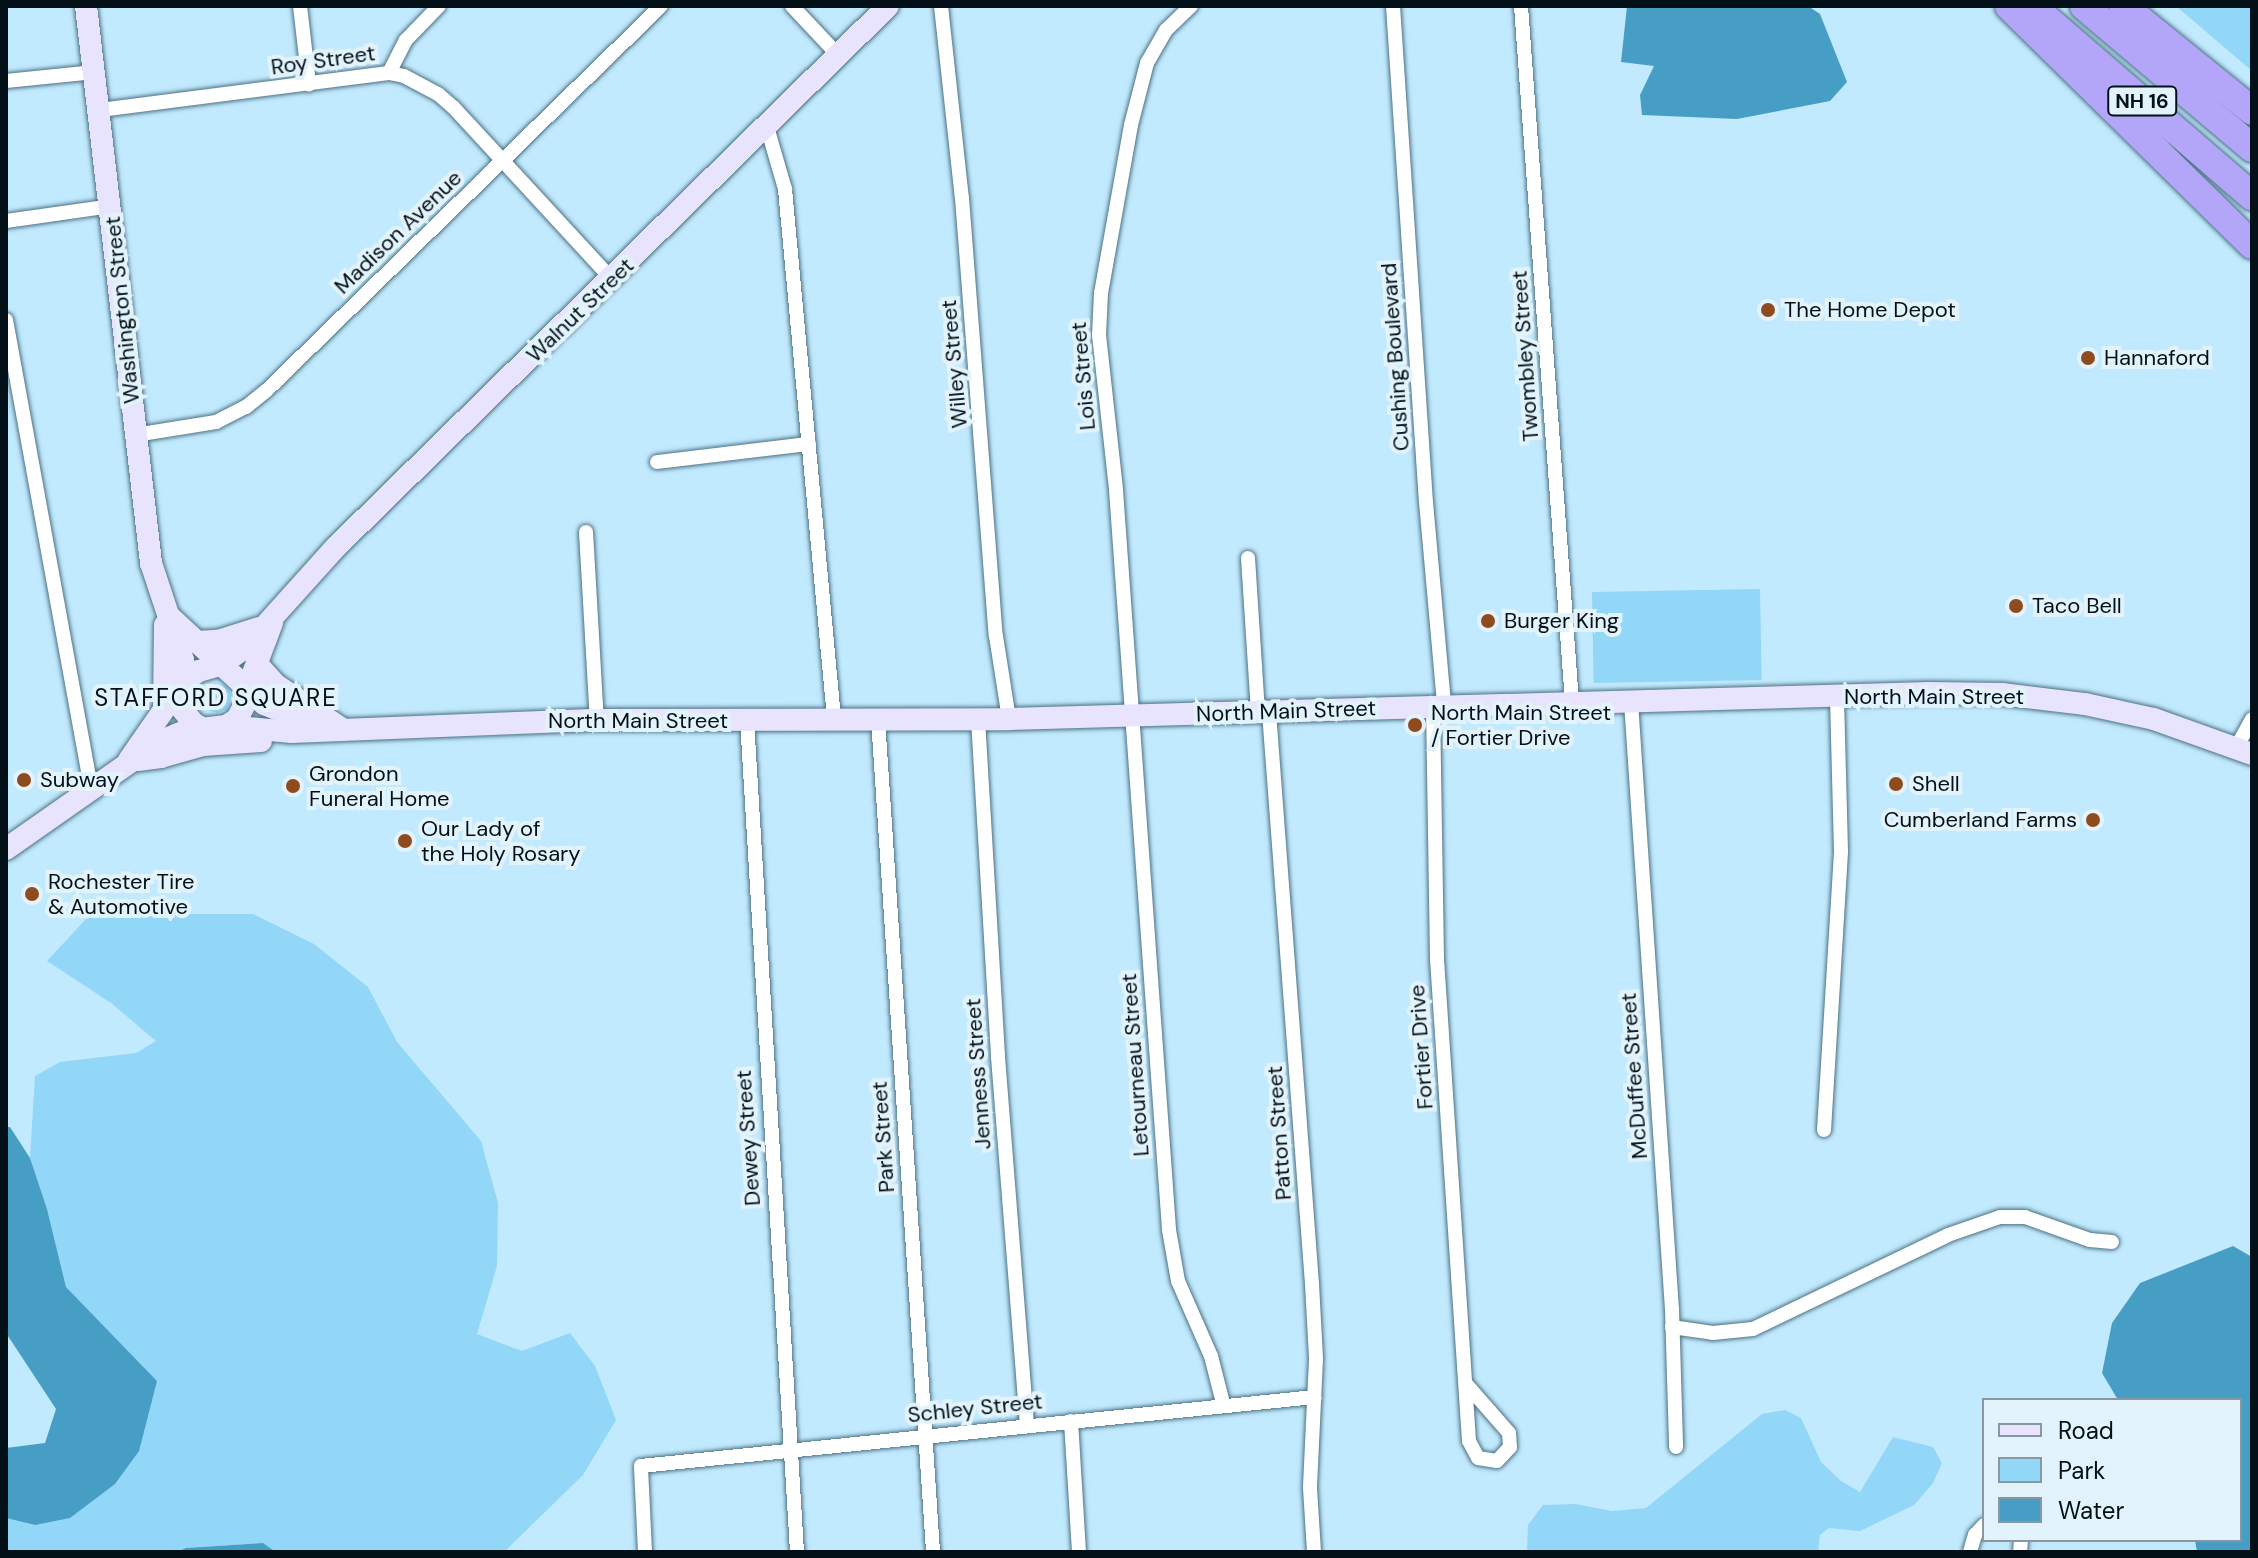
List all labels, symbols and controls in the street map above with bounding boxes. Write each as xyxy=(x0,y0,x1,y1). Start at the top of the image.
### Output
street label: Roy Street xyxy=(269,40,377,80)
road number: NH 16 xyxy=(2106,85,2178,117)
street label: Madison Avenue xyxy=(329,165,467,299)
street label: Washington Street xyxy=(99,215,145,405)
street label: Walnut Street xyxy=(521,252,639,368)
street label: Cushing Boulevard xyxy=(1375,262,1415,452)
street label: Twombley Street xyxy=(1506,270,1544,442)
place label: The Home Depot xyxy=(1784,297,1956,323)
street label: Willey Street xyxy=(935,299,973,429)
marker: The Home Depot xyxy=(1759,301,1777,319)
street label: Lois Street xyxy=(1065,321,1101,431)
place label: Hannaford xyxy=(2104,345,2210,371)
marker: Hannaford xyxy=(2079,349,2097,367)
place label: Taco Bell xyxy=(2032,593,2122,619)
marker: Taco Bell xyxy=(2007,597,2025,615)
place label: Burger King xyxy=(1504,608,1619,634)
marker: Burger King xyxy=(1479,612,1497,630)
district label: STAFFORD SQUARE xyxy=(94,684,338,712)
street label: North Main Street xyxy=(1844,684,2024,710)
street label: North Main Street xyxy=(1196,695,1376,727)
place label: North Main Street / Fortier Drive xyxy=(1431,699,1611,750)
street label: North Main Street xyxy=(548,708,728,734)
marker: North Main Street / Fortier Drive xyxy=(1406,716,1424,734)
place label: Grondon Funeral Home xyxy=(309,760,449,812)
place label: Subway xyxy=(40,767,119,793)
marker: Subway xyxy=(15,771,33,789)
place label: Shell xyxy=(1912,771,1960,797)
marker: Shell xyxy=(1887,775,1905,793)
marker: Grondon Funeral Home xyxy=(284,777,302,795)
place label: Cumberland Farms xyxy=(1884,807,2077,833)
marker: Cumberland Farms xyxy=(2084,811,2102,829)
place label: Our Lady of the Holy Rosary xyxy=(421,815,580,866)
marker: Our Lady of the Holy Rosary xyxy=(396,832,414,850)
place label: Rochester Tire & Automotive xyxy=(48,868,194,920)
marker: Rochester Tire & Automotive xyxy=(23,885,41,903)
street label: Letourneau Street xyxy=(1115,973,1155,1157)
street label: Fortier Drive xyxy=(1403,984,1439,1110)
street label: McDuffee Street xyxy=(1615,992,1653,1160)
street label: Jenness Street xyxy=(960,997,996,1151)
street label: Patton Street xyxy=(1261,1065,1297,1201)
street label: Dewey Street xyxy=(730,1069,766,1207)
street label: Park Street xyxy=(866,1080,900,1194)
street label: Schley Street xyxy=(906,1388,1044,1428)
legend xyxy=(1982,1398,2242,1542)
text: Road xyxy=(2058,1415,2114,1446)
text: Park xyxy=(2058,1455,2105,1486)
text: Water xyxy=(2058,1495,2124,1526)

